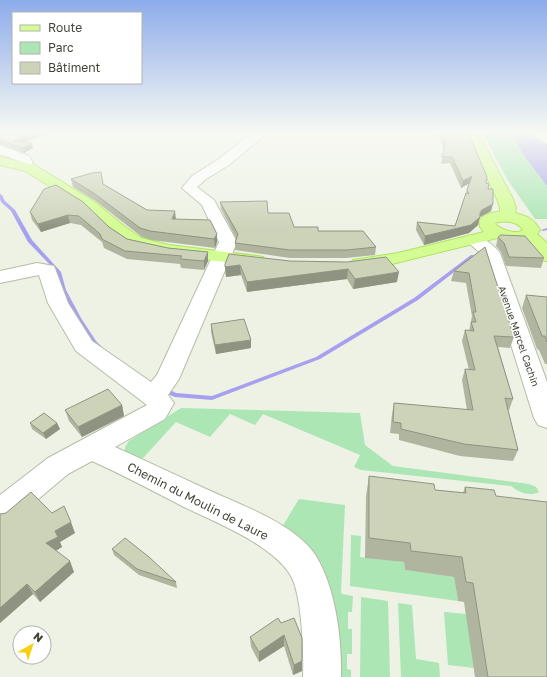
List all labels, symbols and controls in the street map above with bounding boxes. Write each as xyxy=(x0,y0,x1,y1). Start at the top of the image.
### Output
legend xyxy=(12,12,142,84)
text: Route xyxy=(48,20,82,35)
text: Parc xyxy=(48,40,74,55)
text: Bâtiment xyxy=(48,60,101,75)
street label: Avenue Marcel Cachin xyxy=(496,284,542,388)
street label: Chemin du Moulin de Laure xyxy=(125,459,271,543)
north arrow xyxy=(12,625,52,665)
text: N xyxy=(31,629,46,645)

